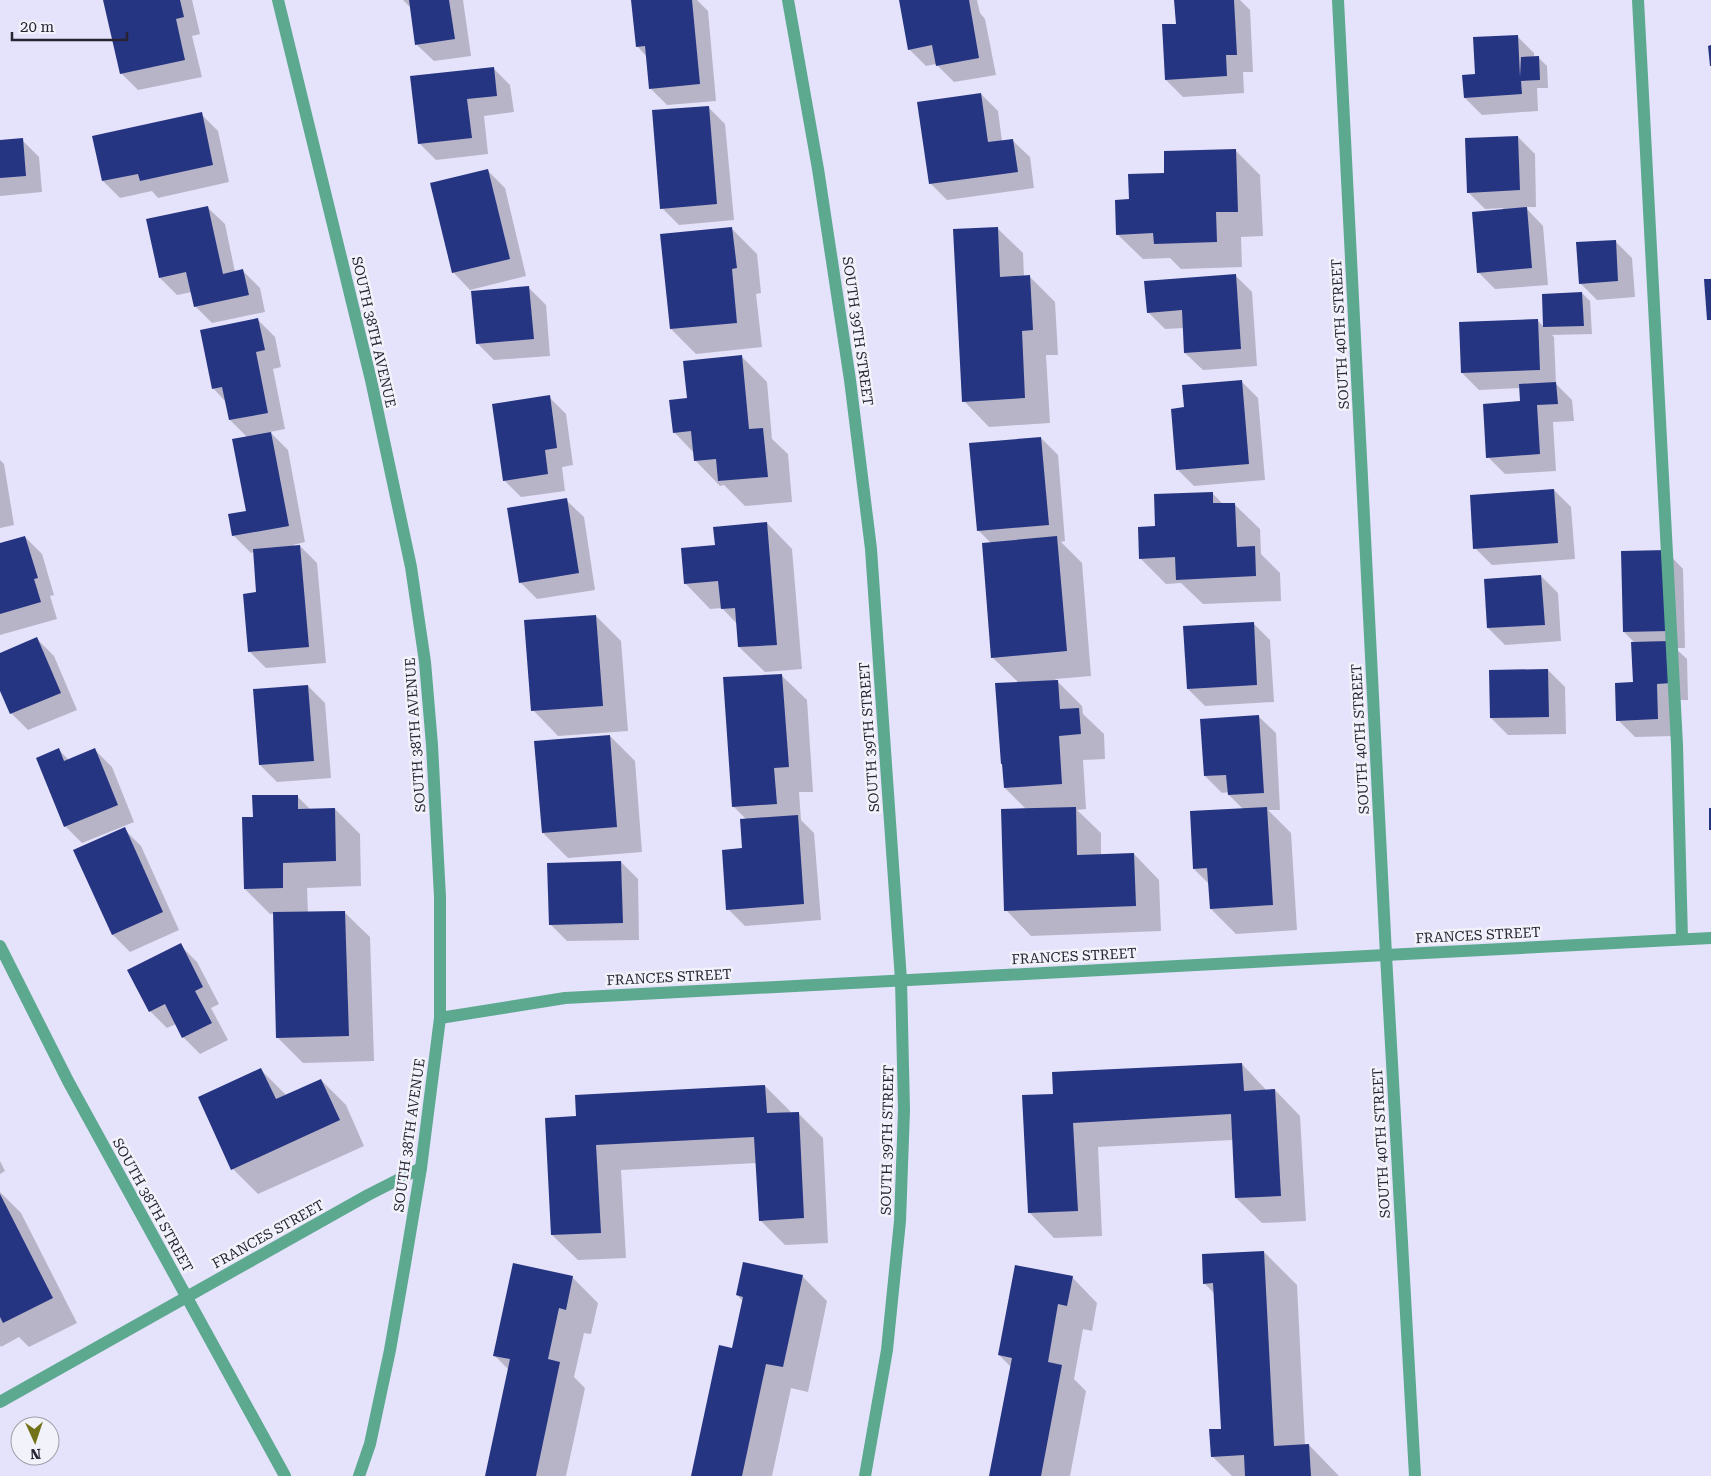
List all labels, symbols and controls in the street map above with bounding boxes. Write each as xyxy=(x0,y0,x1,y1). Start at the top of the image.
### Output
scale bar xyxy=(12,10,128,42)
text: 20 m xyxy=(20,18,55,36)
street label: SOUTH 38TH AVENUE xyxy=(349,255,399,409)
street label: SOUTH 39TH STREET xyxy=(840,255,876,407)
street label: SOUTH 40TH STREET xyxy=(1328,258,1352,410)
street label: SOUTH 38TH AVENUE xyxy=(402,657,428,813)
street label: SOUTH 39TH STREET xyxy=(856,661,882,813)
street label: SOUTH 40TH STREET xyxy=(1348,663,1372,815)
street label: FRANCES STREET xyxy=(1415,924,1541,946)
street label: FRANCES STREET xyxy=(1011,945,1137,967)
street label: FRANCES STREET xyxy=(606,966,732,988)
street label: SOUTH 38TH AVENUE xyxy=(390,1057,428,1213)
street label: SOUTH 39TH STREET xyxy=(878,1065,896,1215)
street label: SOUTH 40TH STREET xyxy=(1369,1067,1393,1219)
street label: SOUTH 38TH STREET xyxy=(110,1135,196,1275)
street label: FRANCES STREET xyxy=(209,1197,327,1271)
north arrow xyxy=(10,1416,60,1466)
text: N xyxy=(30,1446,41,1462)

